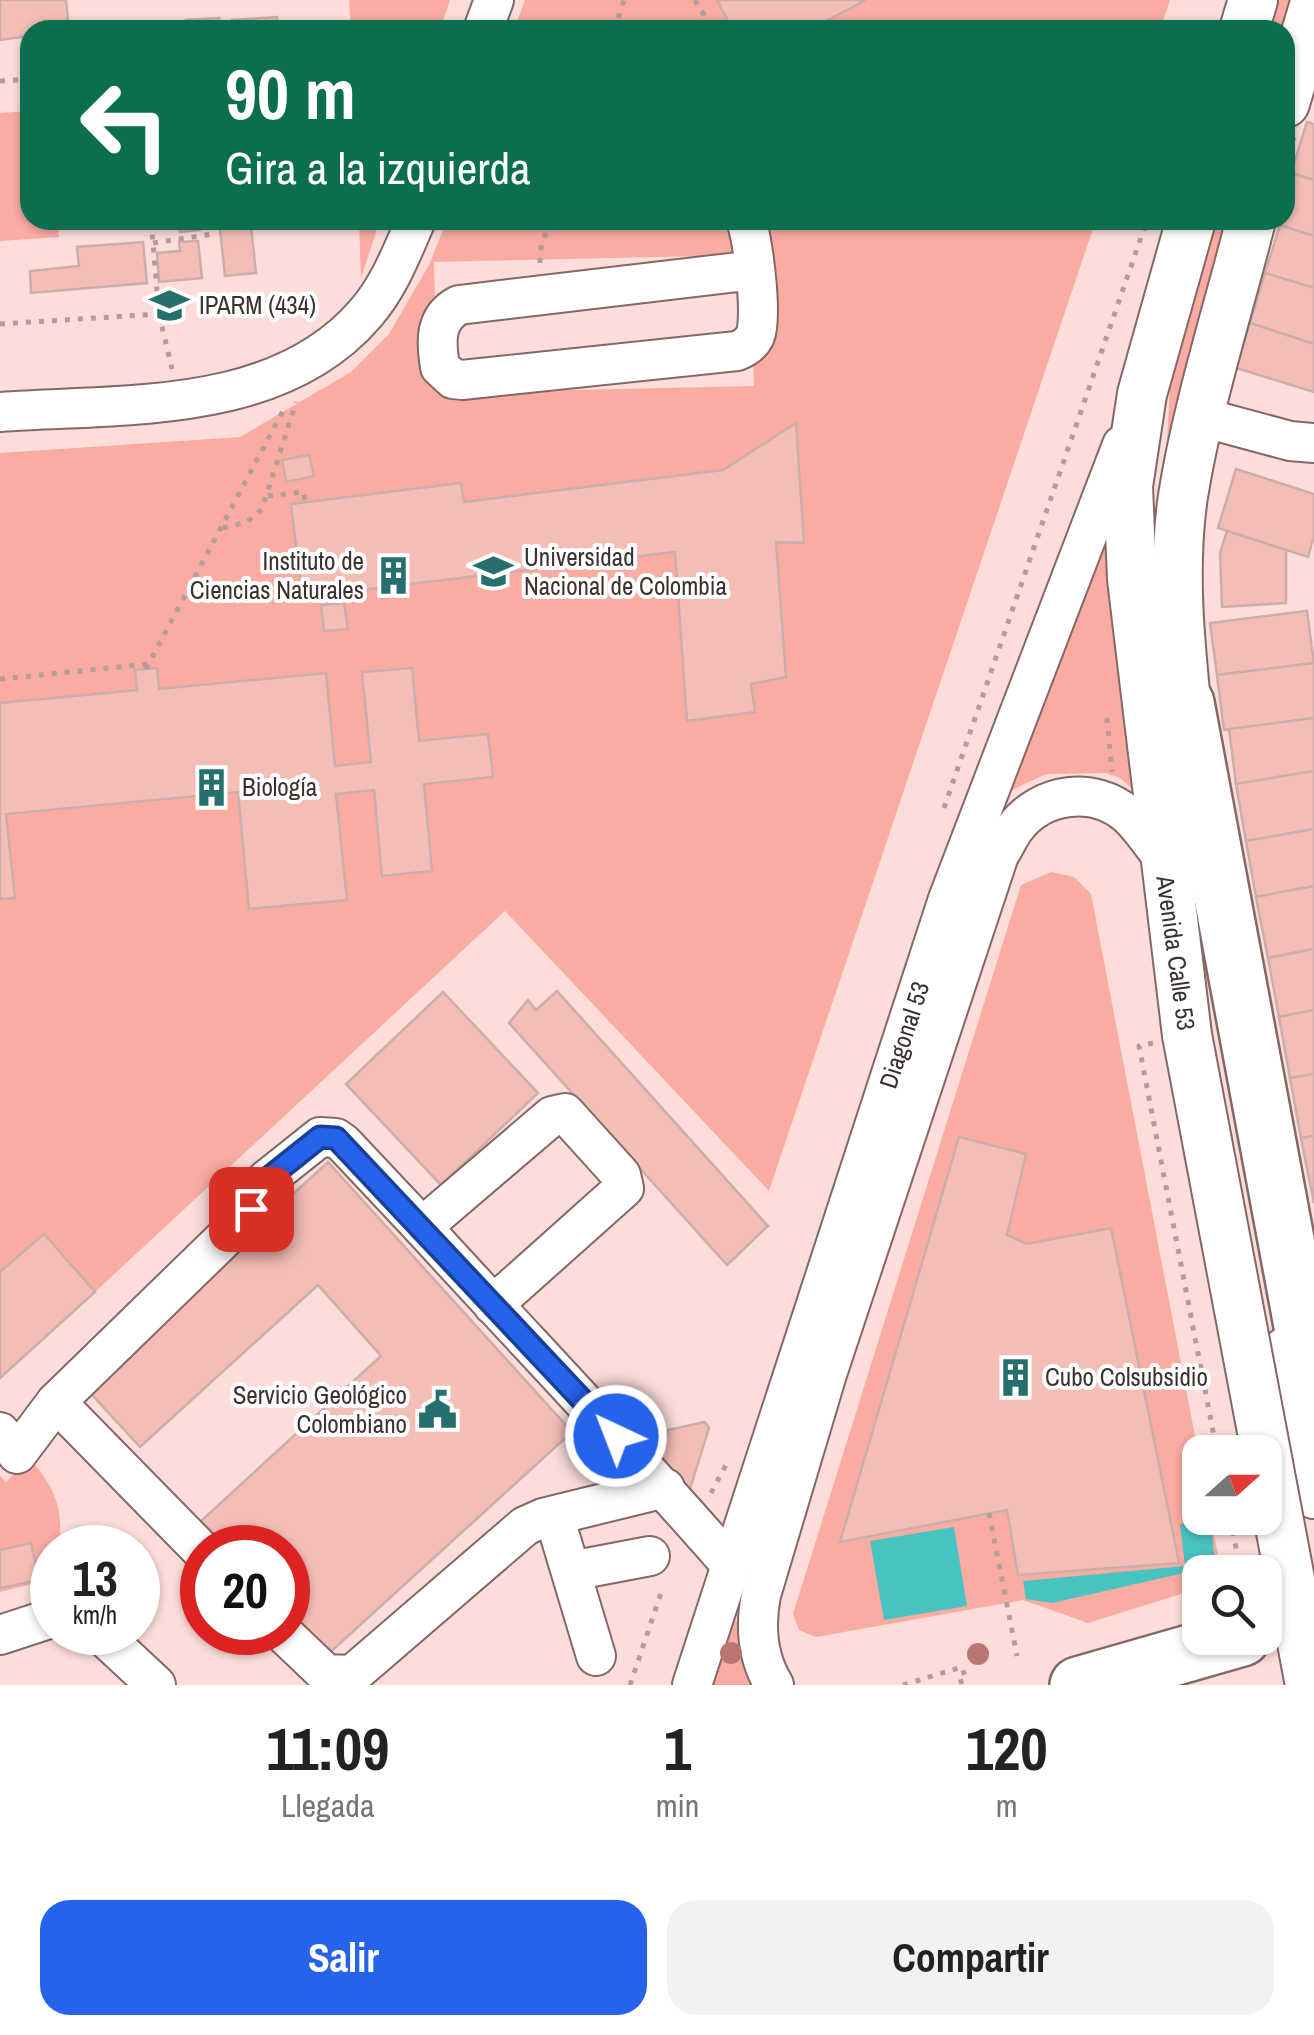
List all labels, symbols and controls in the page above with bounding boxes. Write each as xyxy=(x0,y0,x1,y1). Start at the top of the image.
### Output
text: 90 m xyxy=(225,47,356,141)
icon: left xyxy=(60,60,190,190)
text: Gira a la izquierda xyxy=(225,137,531,198)
school or university icon: IPARM (434) xyxy=(148,284,190,326)
place label: IPARM (434) xyxy=(199,288,316,322)
place label: Universidad Nacional de Colombia xyxy=(524,540,727,603)
place label: Instituto de Ciencias Naturales xyxy=(190,544,364,607)
school or university icon: Universidad Nacional de Colombia xyxy=(473,550,515,592)
building icon: Instituto de Ciencias Naturales xyxy=(373,554,415,596)
building icon: Biología xyxy=(191,766,233,808)
place label: Biología xyxy=(242,770,318,804)
street label: Avenida Calle 53 xyxy=(1148,873,1204,1032)
street label: Diagonal 53 xyxy=(871,977,937,1093)
pin xyxy=(209,1167,294,1252)
icon: arrive xyxy=(224,1182,279,1237)
building icon: Cubo Colsubsidio xyxy=(994,1356,1036,1398)
place label: Cubo Colsubsidio xyxy=(1045,1360,1208,1394)
place label: Servicio Geológico Colombiano xyxy=(233,1378,407,1441)
position arrow xyxy=(564,1384,668,1488)
public building icon: Servicio Geológico Colombiano xyxy=(416,1388,458,1430)
north arrow xyxy=(1182,1435,1282,1535)
map controls xyxy=(1182,1435,1282,1655)
speed limit sign: 20 xyxy=(180,1525,310,1655)
text: 13 xyxy=(72,1544,118,1612)
button: search xyxy=(1182,1555,1282,1655)
text: km/h xyxy=(73,1598,117,1632)
text: 11:09 xyxy=(266,1708,389,1789)
text: 1 xyxy=(664,1708,691,1789)
text: 120 xyxy=(966,1708,1048,1789)
text: Llegada xyxy=(281,1784,375,1827)
text: min xyxy=(656,1784,699,1827)
text: m xyxy=(996,1784,1018,1827)
button: Salir xyxy=(40,1900,647,2015)
button: Compartir xyxy=(667,1900,1274,2015)

